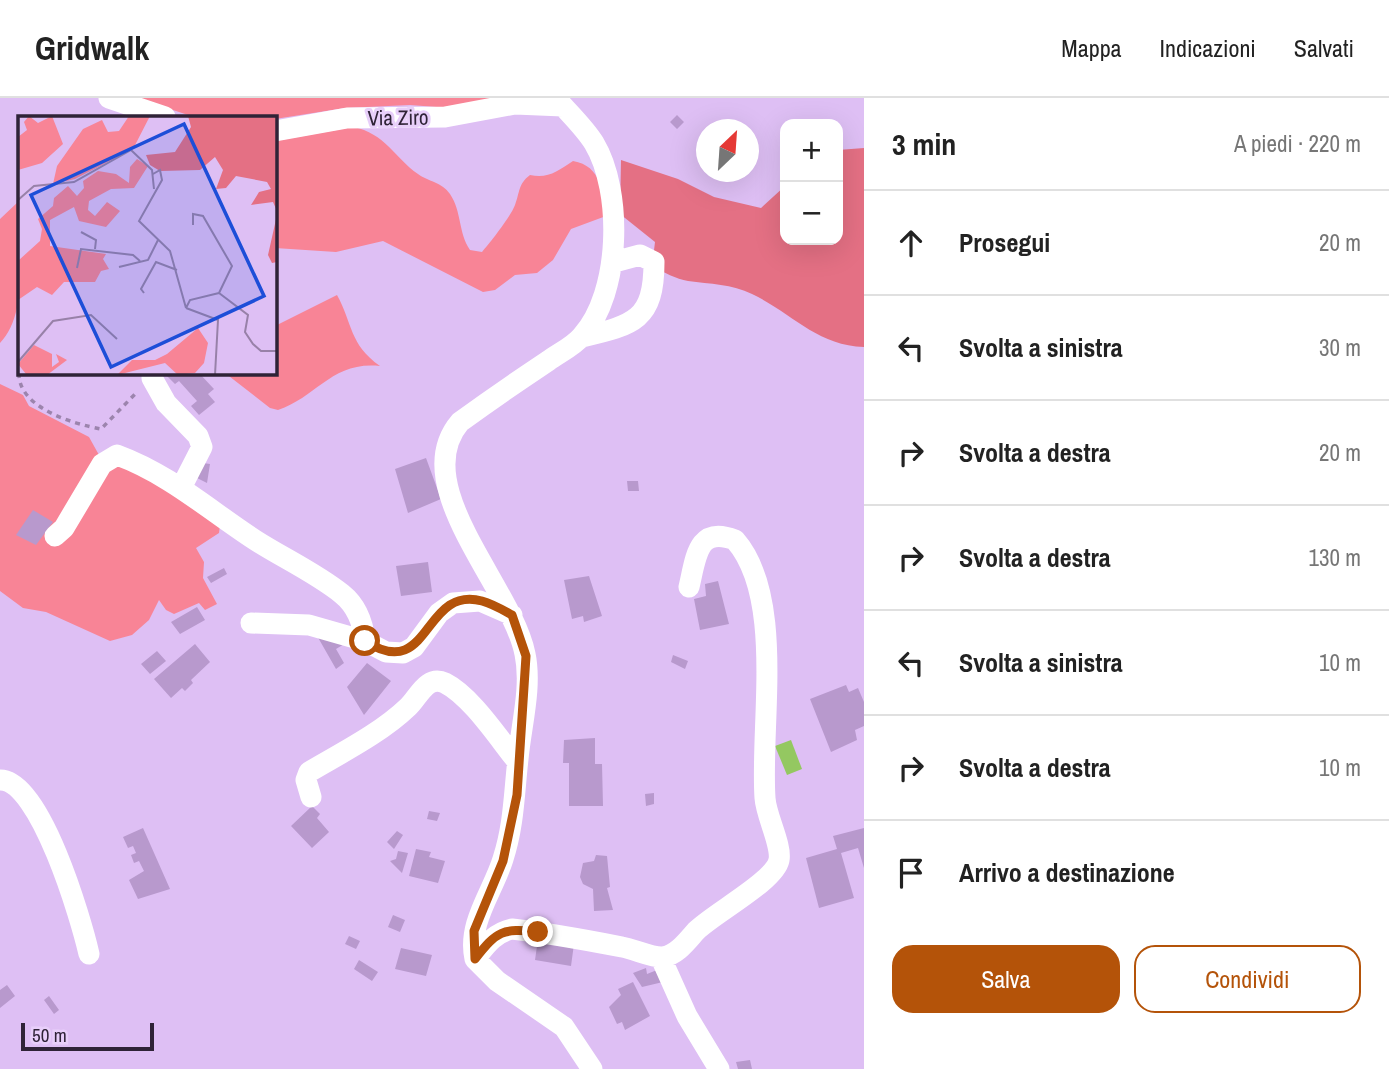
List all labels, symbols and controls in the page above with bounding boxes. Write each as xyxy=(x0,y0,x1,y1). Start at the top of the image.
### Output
text: Gridwalk xyxy=(35,26,149,70)
text: Mappa xyxy=(1061,32,1122,64)
text: Indicazioni xyxy=(1160,32,1256,64)
text: Salvati xyxy=(1294,32,1354,64)
street label: Via Ziro xyxy=(367,102,429,133)
inset map xyxy=(18,116,276,374)
north arrow xyxy=(696,119,759,182)
map controls xyxy=(780,119,843,245)
button: + xyxy=(780,119,843,182)
text: 3 min xyxy=(892,124,956,164)
text: A piedi · 220 m xyxy=(1234,128,1361,159)
button: − xyxy=(780,182,843,245)
icon: ahead xyxy=(892,224,930,262)
text: Prosegui xyxy=(959,225,1050,260)
text: 20 m xyxy=(1319,227,1361,258)
icon: left xyxy=(892,329,930,367)
text: Svolta a sinistra xyxy=(959,330,1123,365)
text: 30 m xyxy=(1319,332,1361,363)
icon: right xyxy=(892,434,930,472)
text: Svolta a destra xyxy=(959,435,1111,470)
text: 20 m xyxy=(1319,437,1361,468)
icon: right xyxy=(892,539,930,577)
text: Svolta a destra xyxy=(959,540,1111,575)
text: 130 m xyxy=(1309,542,1361,573)
route start xyxy=(349,625,380,656)
icon: left xyxy=(892,644,930,682)
text: Svolta a sinistra xyxy=(959,645,1123,680)
text: 10 m xyxy=(1319,647,1361,678)
icon: right xyxy=(892,749,930,787)
text: Svolta a destra xyxy=(959,750,1111,785)
text: 10 m xyxy=(1319,752,1361,783)
icon: arrive xyxy=(892,854,930,892)
text: Arrivo a destinazione xyxy=(959,855,1175,890)
route end xyxy=(522,916,553,947)
button: Salva xyxy=(892,945,1120,1013)
button: Condividi xyxy=(1134,945,1361,1013)
scale bar xyxy=(21,1020,154,1052)
text: 50 m xyxy=(32,1022,67,1048)

